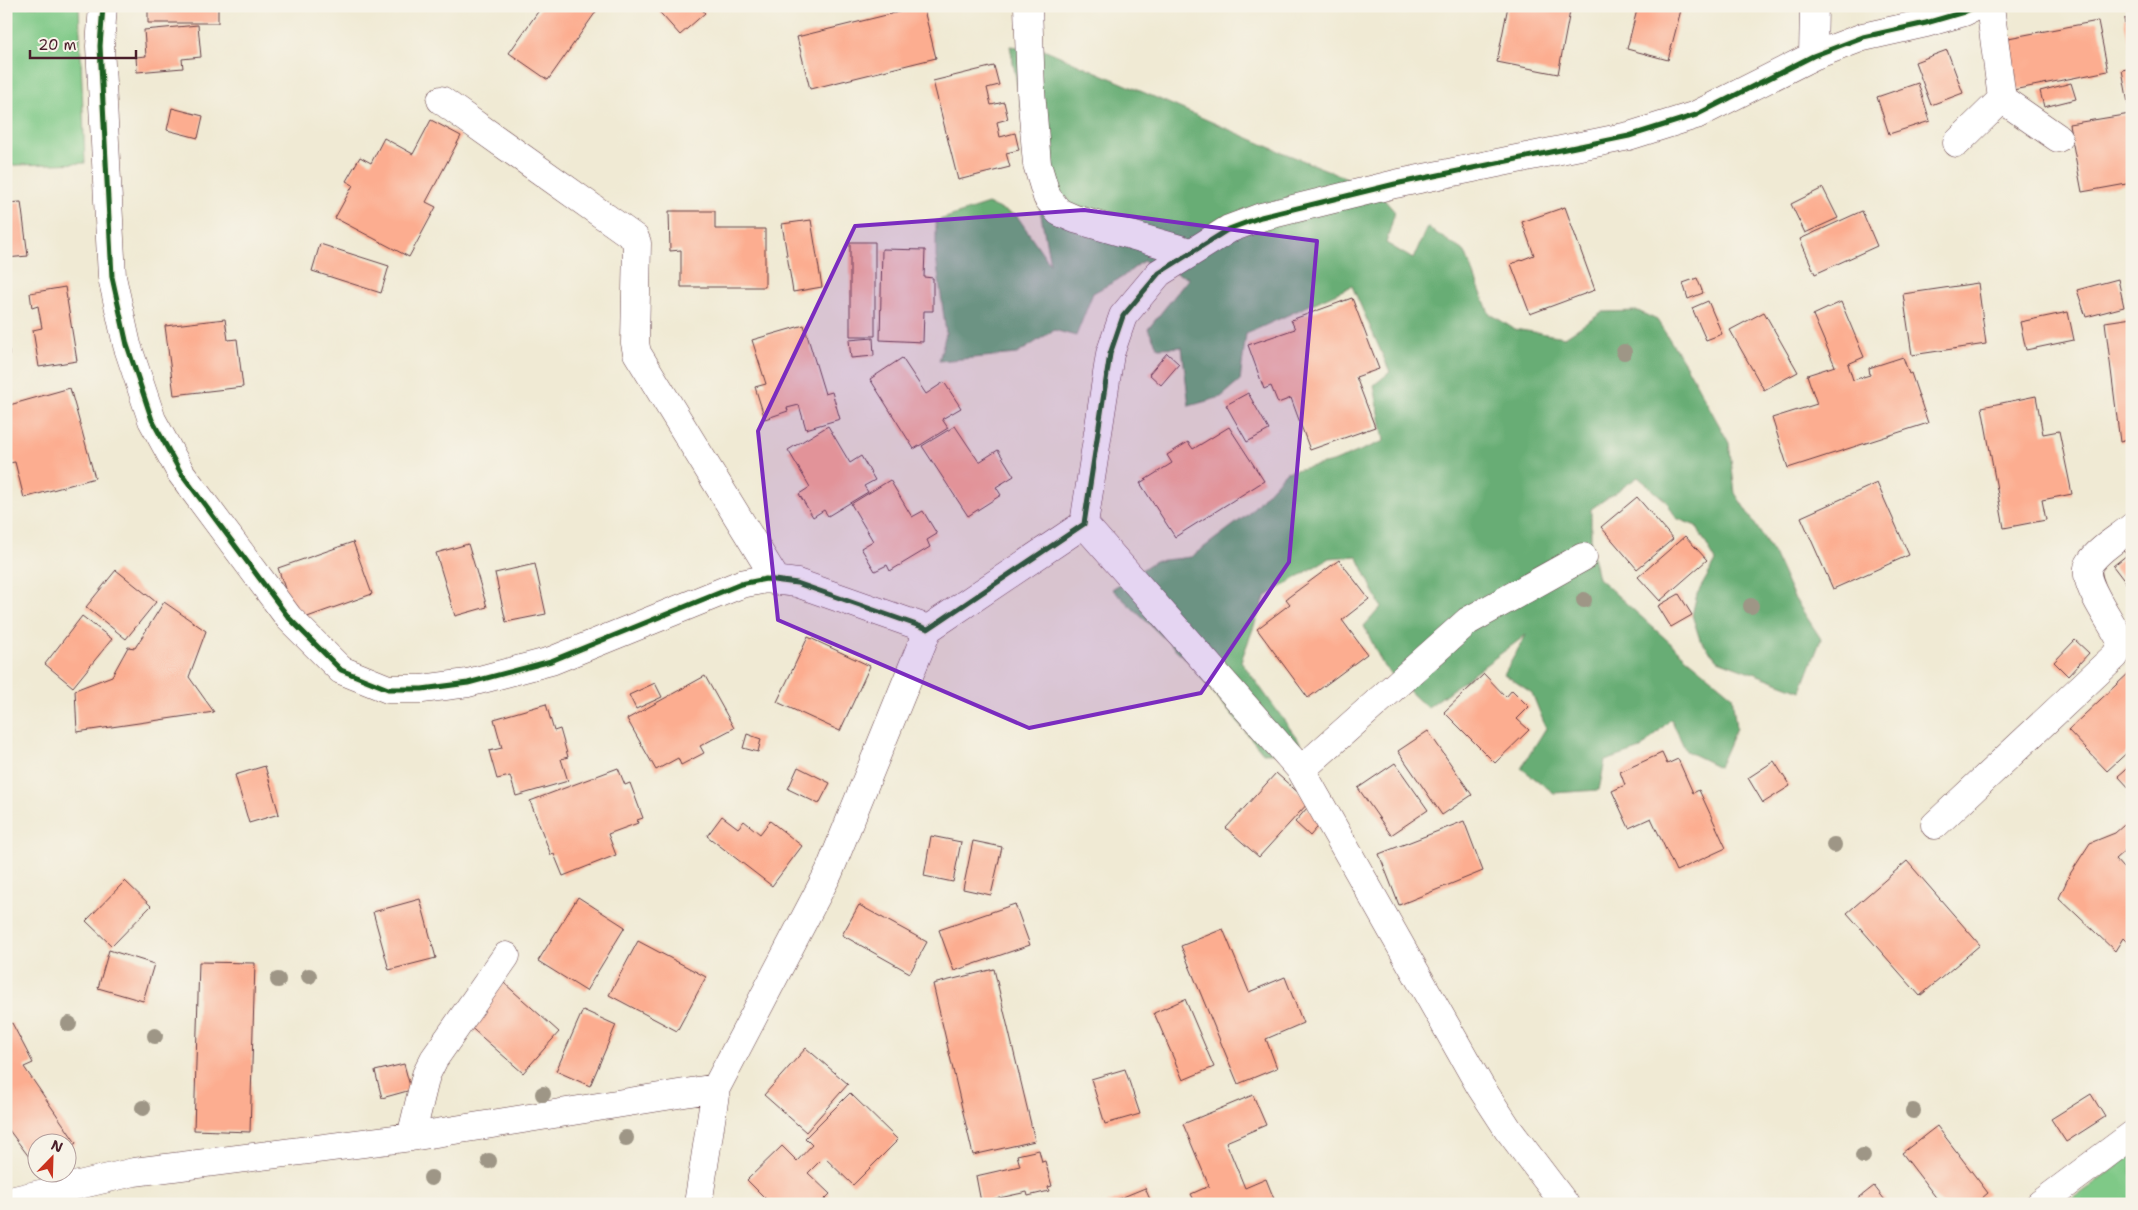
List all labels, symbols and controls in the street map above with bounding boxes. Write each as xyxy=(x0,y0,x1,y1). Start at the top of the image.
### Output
scale bar xyxy=(30,28,136,60)
text: 20 m xyxy=(38,35,77,55)
north arrow xyxy=(28,1132,78,1182)
text: N xyxy=(48,1136,66,1156)

